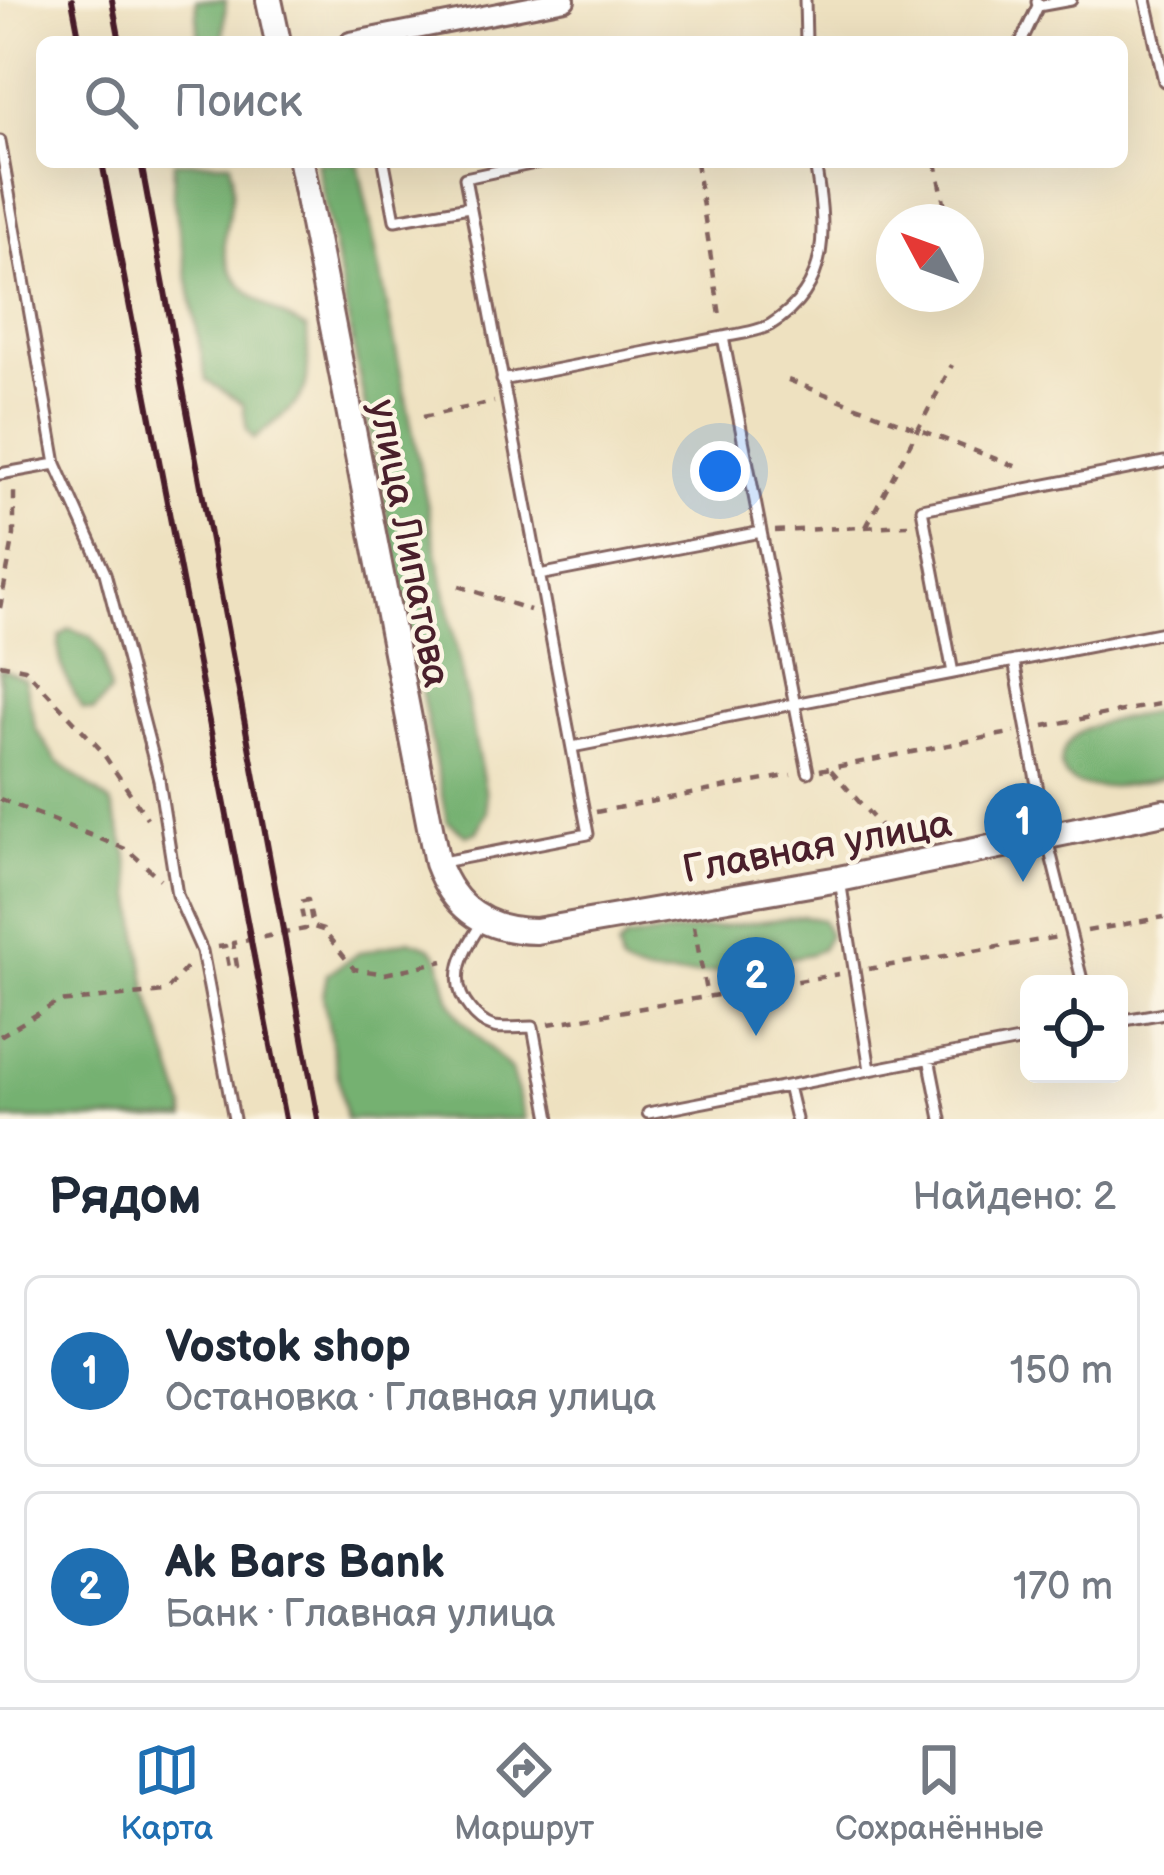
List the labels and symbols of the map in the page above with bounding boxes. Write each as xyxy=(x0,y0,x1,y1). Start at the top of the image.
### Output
north arrow xyxy=(876,204,984,312)
street label: улица Липатова xyxy=(358,396,459,691)
your location xyxy=(690,441,750,501)
pin: 1 xyxy=(984,783,1062,882)
street label: Главная улица xyxy=(679,801,956,894)
pin: 2 xyxy=(717,937,795,1036)

